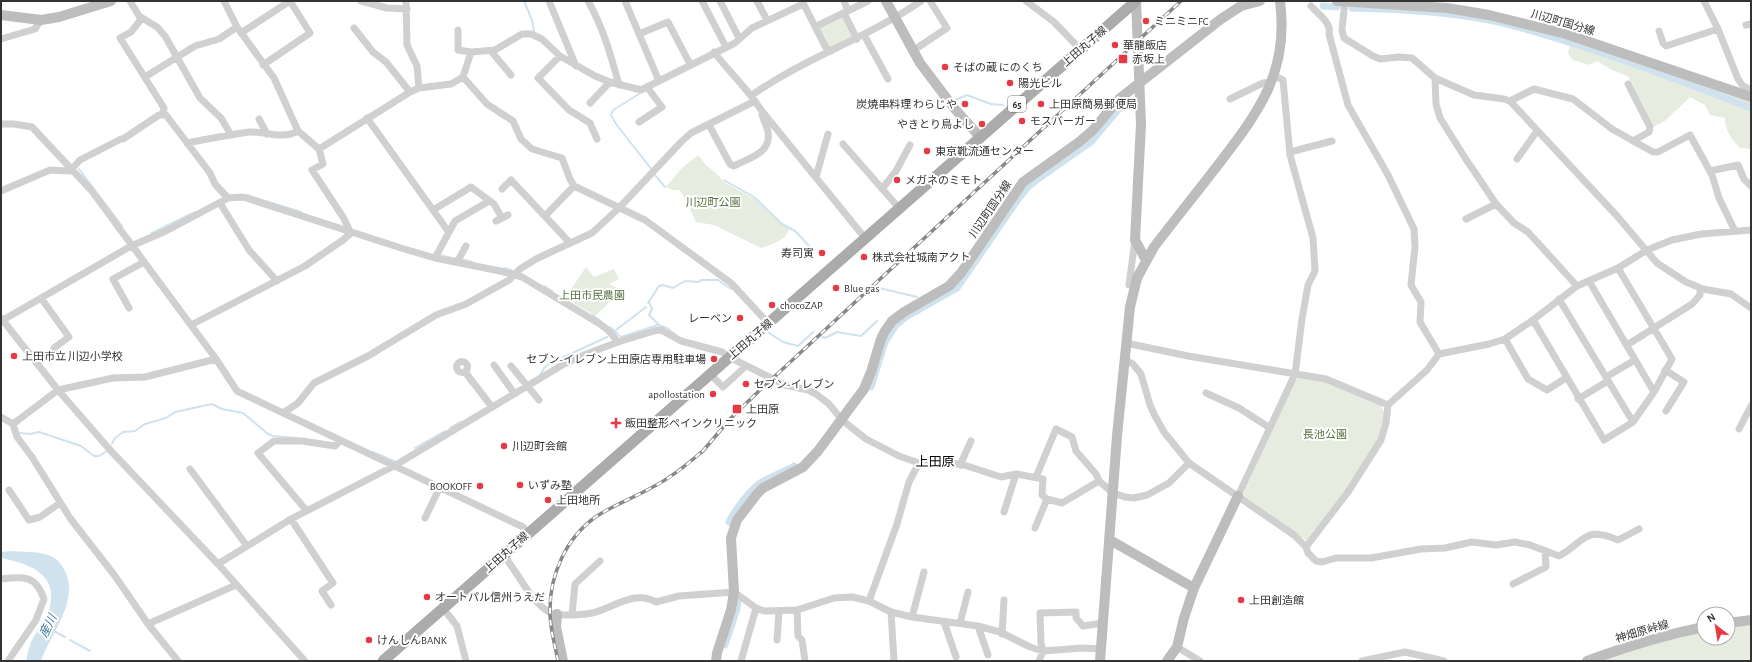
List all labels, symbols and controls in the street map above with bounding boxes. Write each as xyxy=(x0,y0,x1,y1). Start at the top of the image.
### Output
street label: 川辺町国分線 xyxy=(1530,7,1596,37)
marker: ミニミニFC xyxy=(1141,16,1151,26)
place label: ミニミニFC xyxy=(1154,16,1209,27)
street label: 上田丸子線 xyxy=(1059,23,1109,69)
marker: 華龍飯店 xyxy=(1110,40,1120,50)
place label: 華龍飯店 xyxy=(1123,40,1167,51)
marker: 赤坂上 xyxy=(1117,53,1129,65)
place label: 赤坂上 xyxy=(1132,54,1165,65)
place label: そばの蔵 にのくち xyxy=(953,61,1043,73)
marker: そばの蔵 にのくち xyxy=(940,62,950,72)
place label: 陽光ビル xyxy=(1018,77,1062,89)
marker: 陽光ビル xyxy=(1005,78,1015,88)
road number: 65 xyxy=(1008,96,1026,112)
place label: 炭焼串料理 わらじや xyxy=(856,98,957,110)
place label: 上田原簡易郵便局 xyxy=(1049,98,1137,110)
marker: 炭焼串料理 わらじや xyxy=(960,99,970,109)
marker: 上田原簡易郵便局 xyxy=(1036,99,1046,109)
place label: モスバーガー xyxy=(1030,115,1096,127)
marker: モスバーガー xyxy=(1017,116,1027,126)
place label: やきとり鳥よし xyxy=(897,118,974,130)
marker: やきとり鳥よし xyxy=(977,119,987,129)
place label: 東京靴流通センター xyxy=(935,145,1034,157)
marker: 東京靴流通センター xyxy=(922,146,932,156)
place label: メガネのミモト xyxy=(905,174,982,186)
marker: メガネのミモト xyxy=(892,175,902,185)
street label: 川辺町国分線 xyxy=(967,178,1013,240)
park label: 川辺町公園 xyxy=(686,196,741,208)
place label: 寿司寅 xyxy=(781,247,814,259)
marker: 寿司寅 xyxy=(817,248,827,258)
marker: 株式会社城南アクト xyxy=(859,252,869,262)
place label: 株式会社城南アクト xyxy=(872,252,970,263)
marker: Blue gas xyxy=(831,283,841,293)
place label: Blue gas xyxy=(844,283,879,294)
park label: 上田市民農園 xyxy=(559,290,625,301)
marker: chocoZAP xyxy=(767,300,777,310)
place label: chocoZAP xyxy=(780,300,823,311)
place label: レーベン xyxy=(688,313,732,324)
marker: レーベン xyxy=(735,313,745,323)
street label: 上田丸子線 xyxy=(725,316,775,362)
place label: 上田市立 川辺小学校 xyxy=(22,350,123,362)
marker: 上田市立 川辺小学校 xyxy=(9,351,19,361)
place label: セブン-イレブン上田原店専用駐車場 xyxy=(527,353,706,365)
marker: セブン-イレブン上田原店専用駐車場 xyxy=(709,354,719,364)
place label: セブン-イレブン xyxy=(754,378,834,390)
marker: セブン-イレブン xyxy=(741,379,751,389)
place label: apollostation xyxy=(648,389,705,400)
marker: apollostation xyxy=(708,389,718,399)
marker: 上田原 xyxy=(731,403,743,415)
place label: 上田原 xyxy=(746,404,779,415)
marker: 飯田整形ペインクリニック xyxy=(610,417,622,429)
place label: 飯田整形ペインクリニック xyxy=(625,417,757,429)
park label: 長池公園 xyxy=(1303,428,1347,440)
place label: 川辺町会館 xyxy=(512,440,567,452)
marker: 川辺町会館 xyxy=(499,441,509,451)
district label: 上田原 xyxy=(915,455,955,469)
place label: いずみ塾 xyxy=(528,479,572,491)
marker: いずみ塾 xyxy=(515,480,525,490)
place label: BOOKOFF xyxy=(430,481,472,492)
marker: BOOKOFF xyxy=(475,481,485,491)
place label: 上田地所 xyxy=(556,494,601,506)
marker: 上田地所 xyxy=(543,495,553,505)
street label: 上田丸子線 xyxy=(482,529,530,575)
place label: オートパル信州うえだ xyxy=(435,591,545,603)
marker: オートパル信州うえだ xyxy=(422,592,432,602)
marker: 上田創造館 xyxy=(1236,595,1246,605)
place label: 上田創造館 xyxy=(1249,595,1304,606)
north arrow xyxy=(1696,606,1736,646)
water label: 産川 xyxy=(36,610,60,639)
text: N xyxy=(1705,611,1717,625)
street label: 神畑原峠線 xyxy=(1614,618,1670,644)
place label: けんしんBANK xyxy=(377,634,448,646)
marker: けんしんBANK xyxy=(364,635,374,645)

